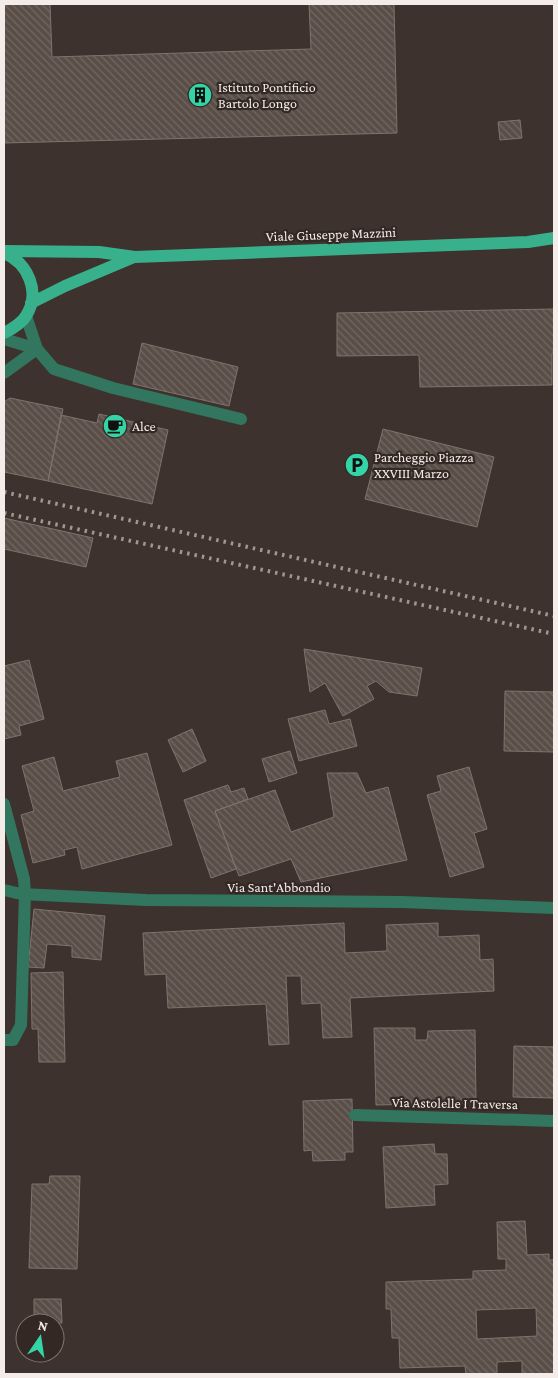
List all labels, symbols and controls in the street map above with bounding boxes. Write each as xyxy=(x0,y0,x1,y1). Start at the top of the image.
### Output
place label: Istituto Pontificio Bartolo Longo xyxy=(218,79,316,111)
building icon: Istituto Pontificio Bartolo Longo xyxy=(187,82,213,108)
street label: Viale Giuseppe Mazzini xyxy=(266,224,397,244)
cafe icon: Alce xyxy=(102,413,128,439)
place label: Alce xyxy=(132,418,156,434)
place label: Parcheggio Piazza XXVIII Marzo xyxy=(374,449,474,481)
parking icon: Parcheggio Piazza XXVIII Marzo xyxy=(344,452,370,478)
street label: Via Sant'Abbondio xyxy=(227,879,331,895)
street label: Via Astolelle I Traversa xyxy=(392,1094,519,1112)
north arrow xyxy=(15,1313,65,1363)
text: N xyxy=(36,1316,50,1334)

